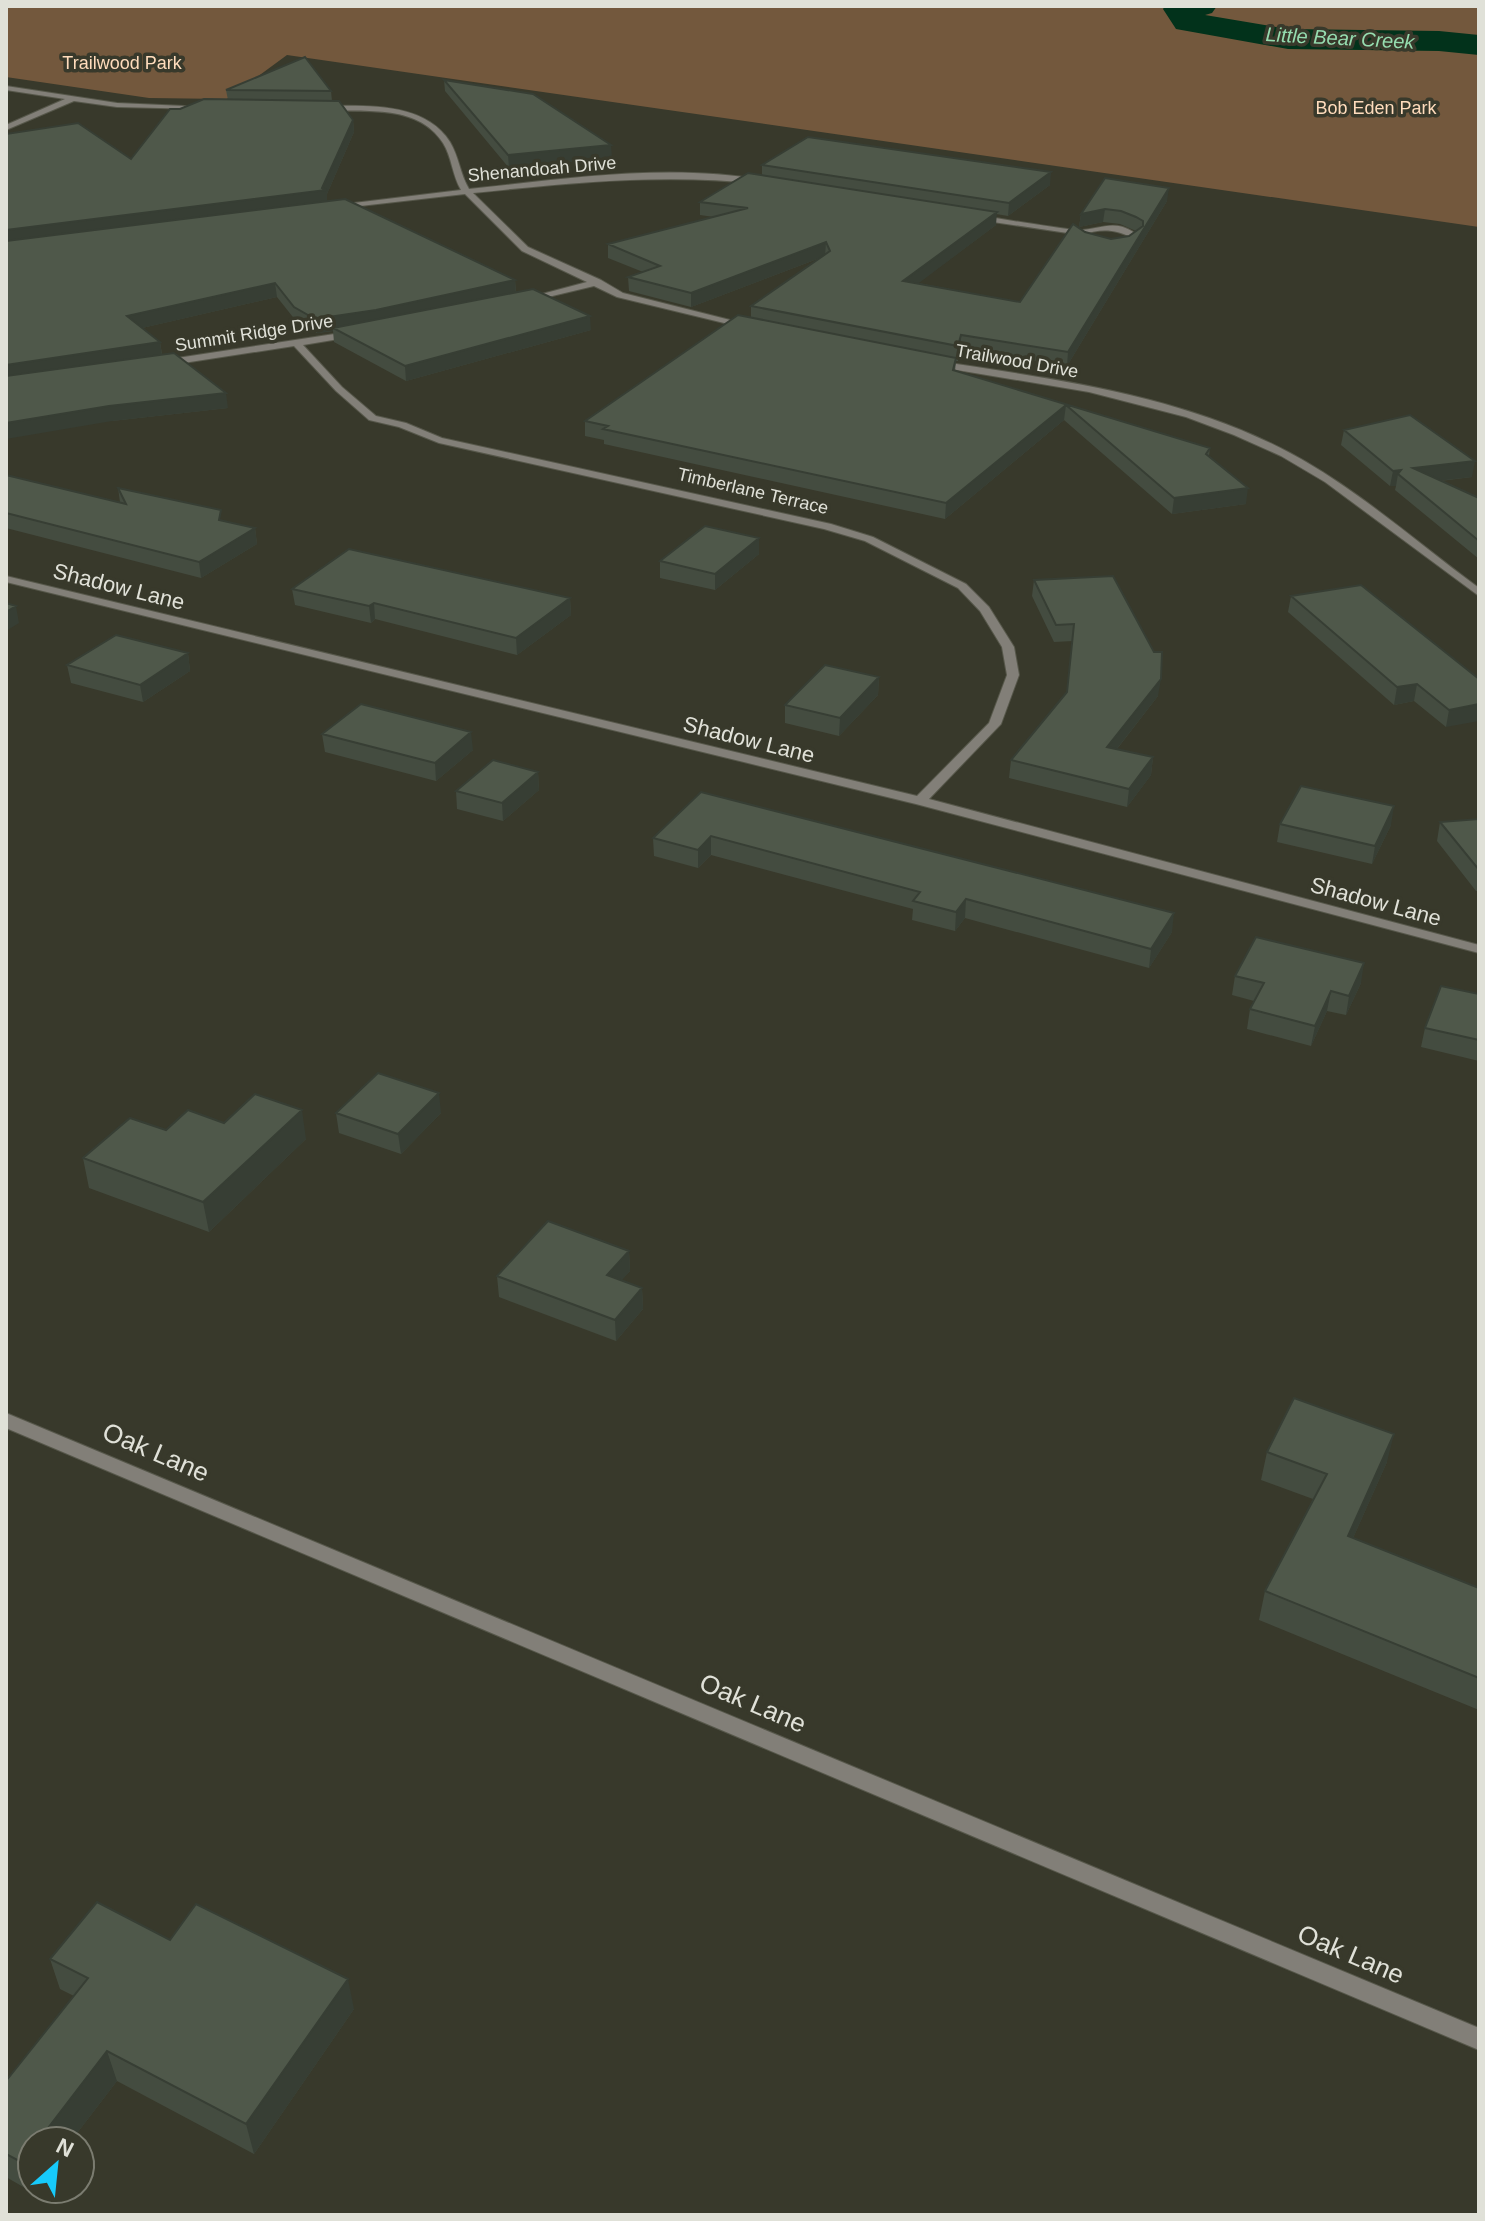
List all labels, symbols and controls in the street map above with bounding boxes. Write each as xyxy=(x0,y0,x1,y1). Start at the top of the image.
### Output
water label: Little Bear Creek xyxy=(1265,23,1416,53)
park label: Trailwood Park xyxy=(62,53,183,73)
park label: Bob Eden Park xyxy=(1315,98,1438,118)
street label: Shenandoah Drive xyxy=(467,153,617,185)
street label: Summit Ridge Drive xyxy=(173,311,335,355)
street label: Trailwood Drive xyxy=(954,340,1080,382)
street label: Timberlane Terrace xyxy=(676,464,830,518)
street label: Shadow Lane xyxy=(51,558,187,615)
street label: Shadow Lane xyxy=(681,711,817,768)
street label: Shadow Lane xyxy=(1308,872,1444,931)
street label: Oak Lane xyxy=(98,1416,214,1488)
street label: Oak Lane xyxy=(695,1667,811,1739)
street label: Oak Lane xyxy=(1293,1918,1409,1990)
north arrow xyxy=(16,2125,96,2205)
text: N xyxy=(52,2133,78,2162)

